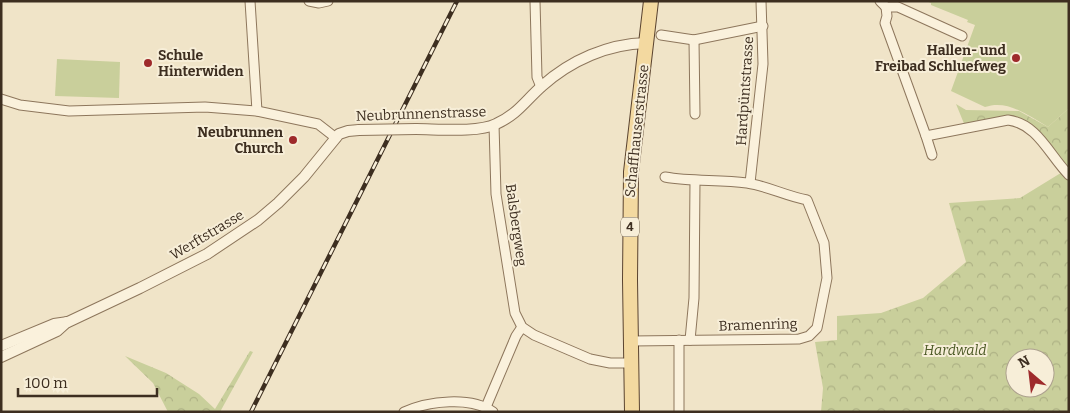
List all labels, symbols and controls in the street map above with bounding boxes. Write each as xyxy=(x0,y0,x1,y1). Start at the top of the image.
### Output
street label: Hardpüntstrasse xyxy=(733,36,757,146)
place label: Hallen- und Freibad Schluefweg xyxy=(875,42,1007,75)
place label: Schule Hinterwiden xyxy=(158,47,243,80)
marker: Hallen- und Freibad Schluefweg xyxy=(1010,52,1022,64)
marker: Schule Hinterwiden xyxy=(142,57,154,69)
street label: Schaffhauserstrasse xyxy=(622,64,652,198)
street label: Neubrunnenstrasse xyxy=(355,103,487,125)
place label: Neubrunnen Church xyxy=(197,124,283,157)
marker: Neubrunnen Church xyxy=(287,134,299,146)
street label: Balsbergweg xyxy=(502,183,530,267)
street label: Werftstrasse xyxy=(167,206,247,264)
road number: 4 xyxy=(621,218,639,236)
street label: Bramenring xyxy=(718,315,798,335)
park label: Hardwald xyxy=(924,342,986,359)
north arrow xyxy=(1005,348,1055,398)
text: N xyxy=(1015,352,1033,372)
scale bar xyxy=(18,366,156,398)
text: 100 m xyxy=(25,374,68,392)

